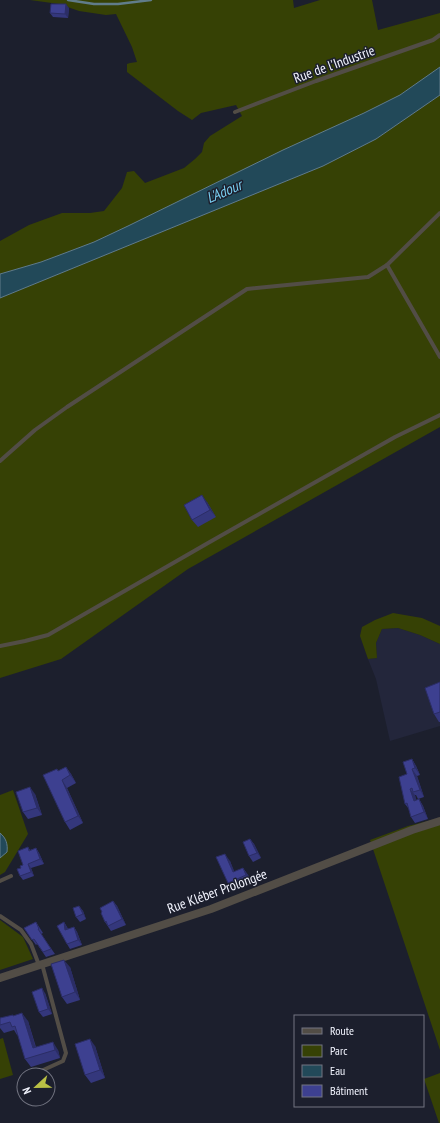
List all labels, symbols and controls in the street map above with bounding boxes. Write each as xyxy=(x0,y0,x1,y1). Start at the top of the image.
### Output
street label: Rue de l'Industrie xyxy=(291,41,377,87)
water label: L'Adour xyxy=(203,174,246,207)
street label: Rue Kléber Prolongée xyxy=(165,865,270,917)
legend xyxy=(294,1015,424,1107)
text: Route xyxy=(330,1023,354,1038)
text: Parc xyxy=(330,1043,348,1058)
text: Eau xyxy=(330,1063,345,1078)
north arrow xyxy=(16,1067,56,1107)
text: Bâtiment xyxy=(330,1083,368,1098)
text: N xyxy=(19,1085,34,1096)

